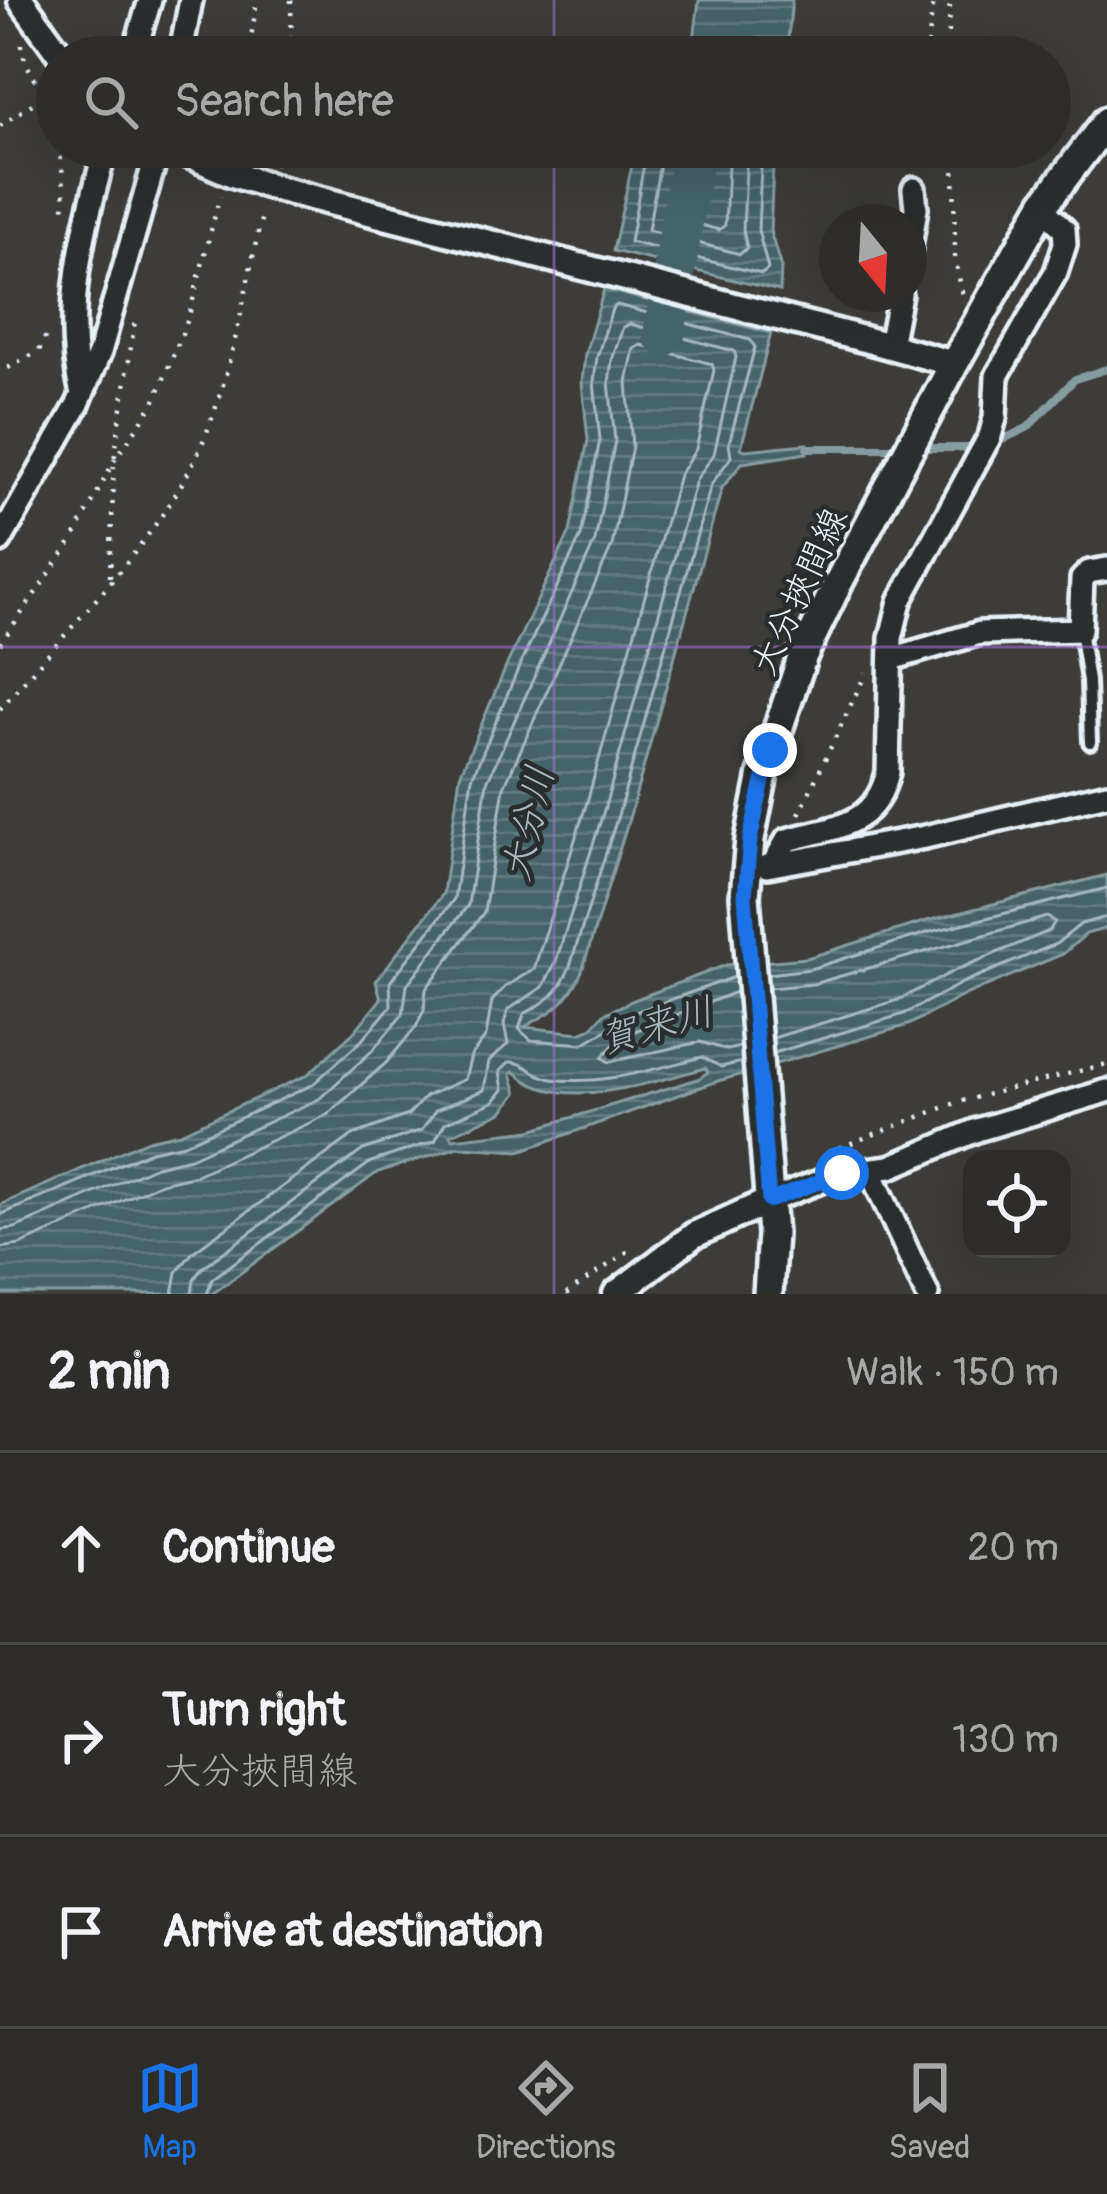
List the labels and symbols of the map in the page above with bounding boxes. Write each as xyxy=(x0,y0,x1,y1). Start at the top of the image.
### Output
north arrow xyxy=(819,204,927,312)
street label: 大分挾間線 xyxy=(741,501,858,683)
route end xyxy=(743,723,797,777)
water label: 大分川 xyxy=(491,761,565,886)
water label: 賀来川 xyxy=(594,987,719,1064)
route start xyxy=(815,1146,869,1200)

